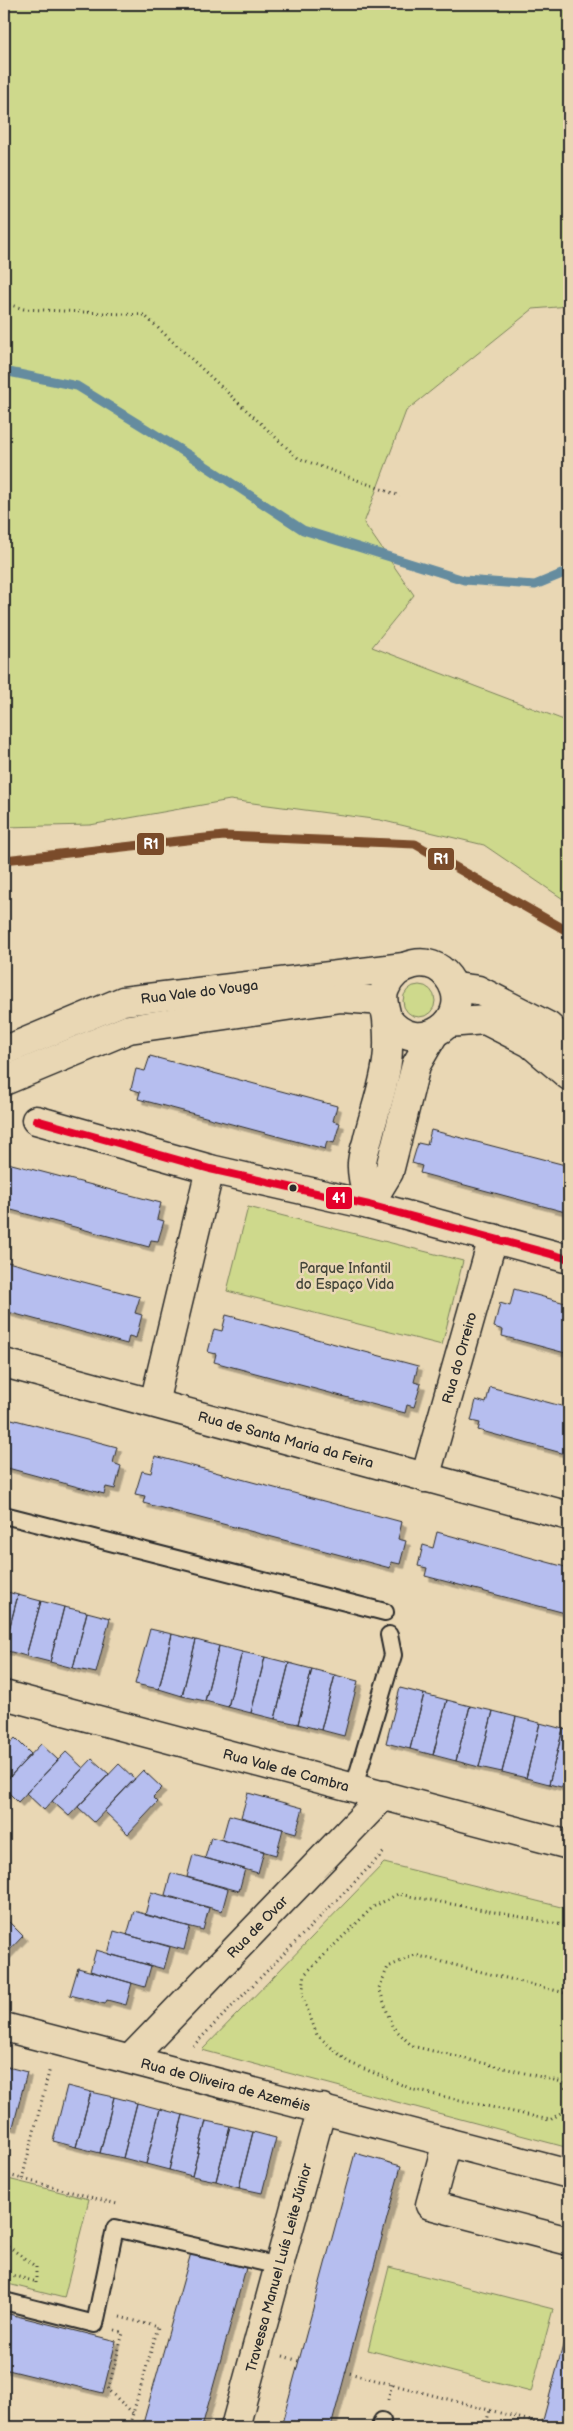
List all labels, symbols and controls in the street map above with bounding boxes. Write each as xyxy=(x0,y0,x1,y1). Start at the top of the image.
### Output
line badge: R1 xyxy=(136,832,165,856)
text: R1 xyxy=(143,836,159,853)
line badge: R1 xyxy=(427,847,455,871)
text: R1 xyxy=(433,851,449,868)
street label: Rua Vale do Vouga xyxy=(140,977,259,1008)
unlabelled marker xyxy=(288,1183,298,1193)
line badge: 41 xyxy=(325,1186,353,1210)
text: 41 xyxy=(332,1190,346,1207)
park label: Parque Infantil do Espaço Vida xyxy=(296,1260,394,1293)
street label: Rua do Orreiro xyxy=(439,1310,481,1405)
street label: Rua de Santa Maria da Feira xyxy=(196,1408,376,1472)
street label: Rua Vale de Cambra xyxy=(221,1746,351,1795)
street label: Rua de Ovar xyxy=(224,1892,292,1962)
street label: Rua de Oliveira de Azeméis xyxy=(139,2055,312,2115)
street label: Travessa Manuel Luís Leite Júnior xyxy=(242,2161,316,2374)

